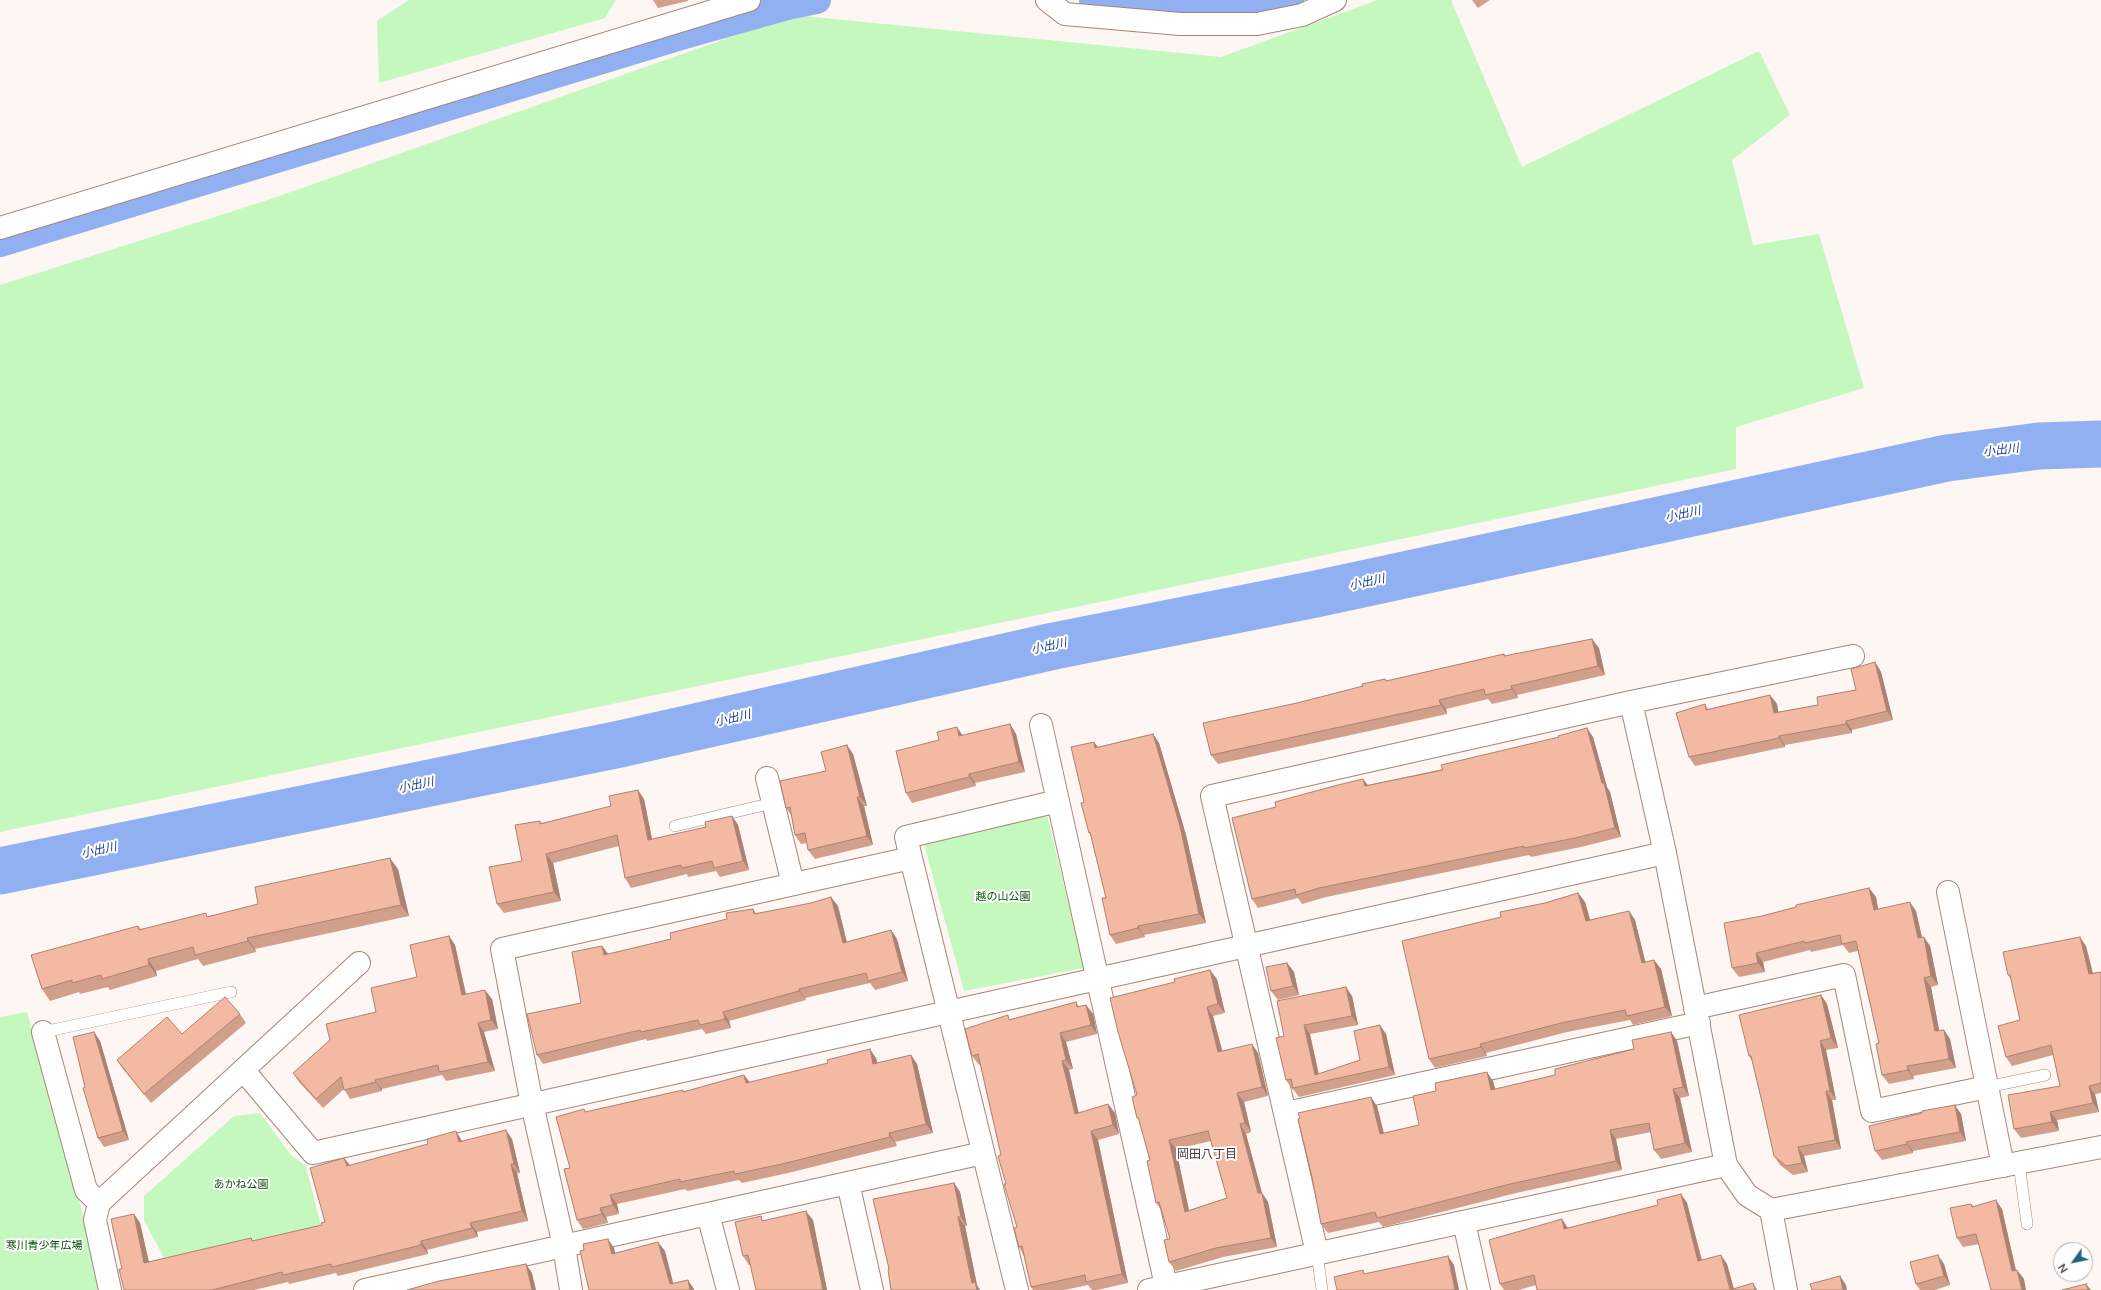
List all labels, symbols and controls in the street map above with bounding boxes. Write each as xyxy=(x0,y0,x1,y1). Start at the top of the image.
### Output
water label: 小出川 xyxy=(1982,442,2020,460)
water label: 小出川 xyxy=(1664,504,1702,526)
water label: 小出川 xyxy=(1348,572,1386,594)
water label: 小出川 xyxy=(1030,636,1068,658)
water label: 小出川 xyxy=(714,708,752,730)
water label: 小出川 xyxy=(397,775,435,797)
water label: 小出川 xyxy=(80,840,118,862)
park label: 越の山公園 xyxy=(976,890,1030,904)
district label: 岡田八丁目 xyxy=(1177,1148,1237,1162)
park label: あかね公園 xyxy=(214,1178,268,1192)
park label: 寒川青少年広場 xyxy=(6,1239,82,1253)
north arrow xyxy=(2053,1242,2093,1282)
text: N xyxy=(2055,1261,2072,1276)

